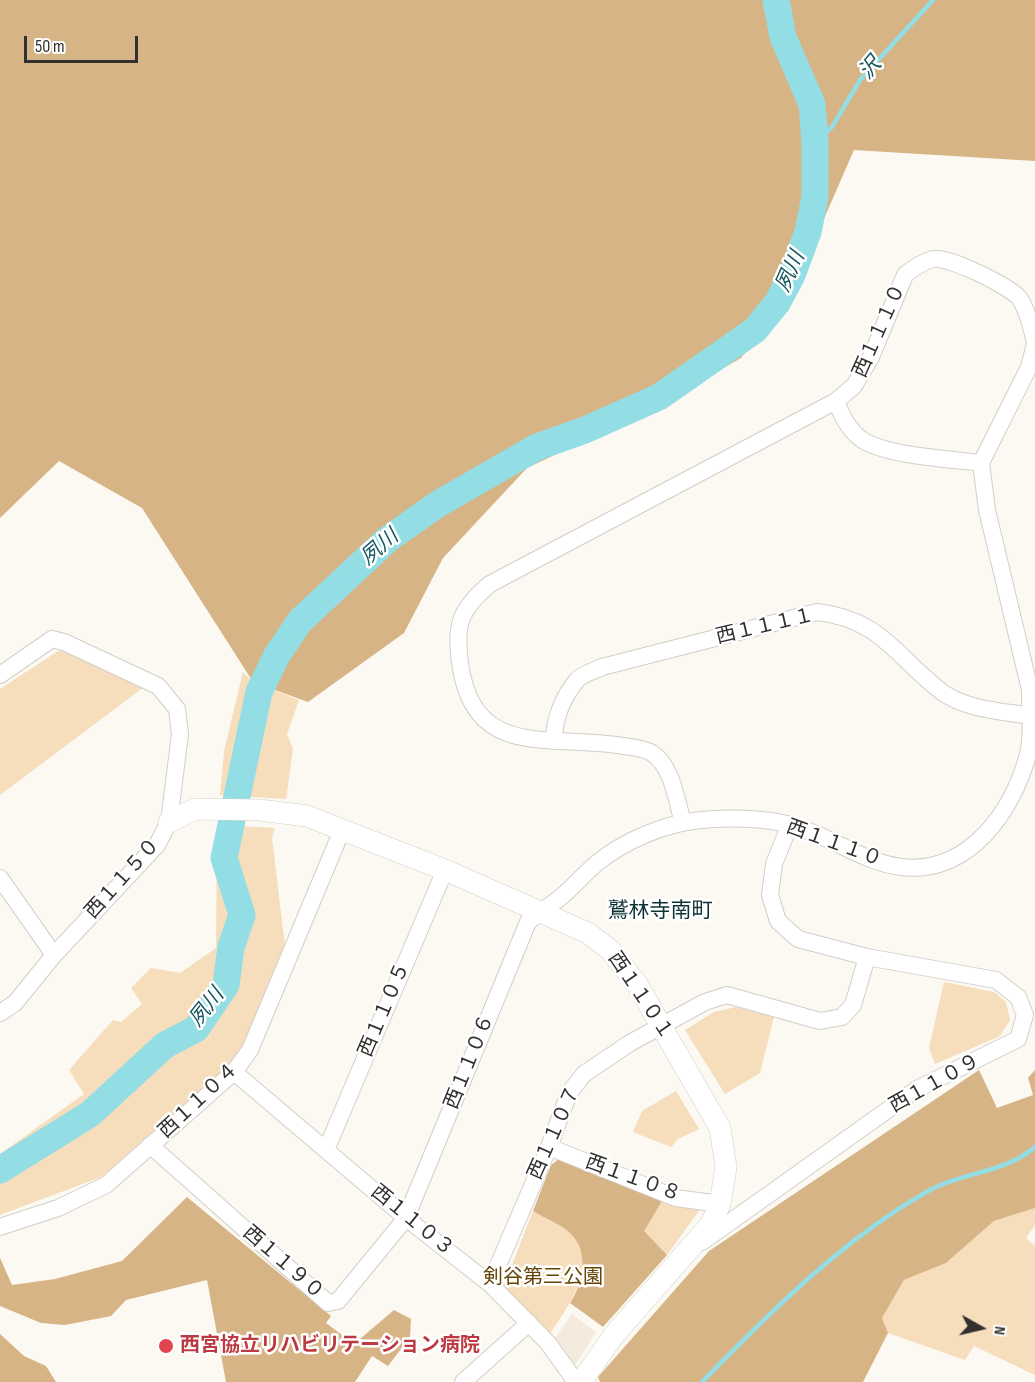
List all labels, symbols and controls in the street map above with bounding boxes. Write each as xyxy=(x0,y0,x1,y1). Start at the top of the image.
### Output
scale bar xyxy=(27,24,141,62)
text: 50 m xyxy=(35,36,65,57)
water label: 沢 xyxy=(855,53,887,85)
water label: 夙川 xyxy=(771,248,811,296)
street label: 西１１１０ xyxy=(849,280,911,382)
water label: 夙川 xyxy=(356,525,404,571)
street label: 西１１１１ xyxy=(714,604,816,650)
street label: 西１１１０ xyxy=(783,816,885,872)
street label: 西１１５０ xyxy=(81,834,165,924)
district label: 鷲林寺南町 xyxy=(608,899,712,925)
street label: 西１１０１ xyxy=(602,948,678,1044)
street label: 西１１０５ xyxy=(354,959,416,1061)
water label: 夙川 xyxy=(184,984,230,1032)
street label: 西１１０６ xyxy=(440,1011,500,1113)
street label: 西１１０９ xyxy=(885,1049,985,1119)
street label: 西１１０４ xyxy=(154,1058,244,1144)
street label: 西１１０７ xyxy=(524,1082,586,1184)
street label: 西１１０８ xyxy=(582,1151,684,1207)
street label: 西１１０３ xyxy=(366,1180,458,1262)
street label: 西１１９０ xyxy=(237,1221,329,1305)
park label: 剣谷第三公園 xyxy=(483,1266,603,1290)
north arrow xyxy=(951,1298,1011,1358)
text: N xyxy=(989,1325,1009,1336)
place label: 西宮協立リハビリテーション病院 xyxy=(180,1334,480,1358)
marker: 西宮協立リハビリテーション病院 xyxy=(157,1337,175,1355)

